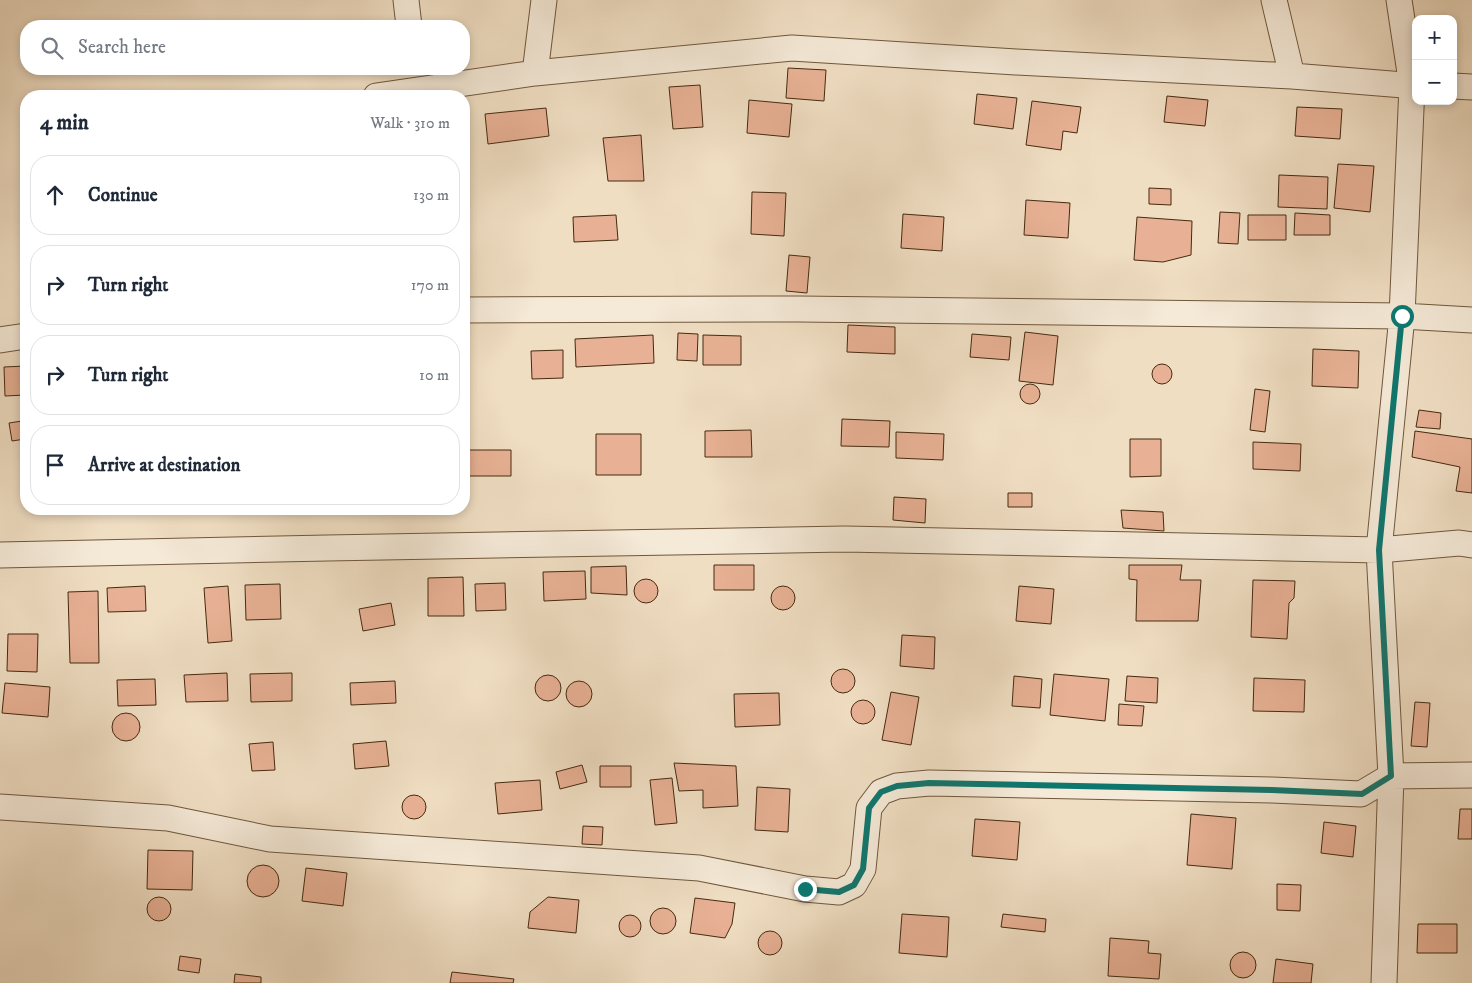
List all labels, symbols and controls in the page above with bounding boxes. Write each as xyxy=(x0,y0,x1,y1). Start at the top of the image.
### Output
map controls xyxy=(1412,15,1457,105)
button: + xyxy=(1412,15,1457,60)
search box xyxy=(20,20,470,75)
icon: search xyxy=(38,34,66,62)
text: Search here xyxy=(78,36,166,59)
button: − xyxy=(1412,60,1457,105)
text: 4 min xyxy=(40,110,89,136)
text: Walk · 310 m xyxy=(370,113,450,133)
icon: ahead xyxy=(41,181,69,209)
text: Continue xyxy=(88,184,158,207)
text: 130 m xyxy=(413,185,449,205)
icon: right xyxy=(41,271,69,299)
text: Turn right xyxy=(88,274,168,297)
text: 170 m xyxy=(411,275,449,295)
route start xyxy=(1391,305,1414,328)
icon: right xyxy=(41,361,69,389)
text: Turn right xyxy=(88,364,168,387)
text: 10 m xyxy=(419,365,449,385)
icon: arrive xyxy=(41,451,69,479)
text: Arrive at destination xyxy=(88,454,240,477)
route end xyxy=(794,878,817,901)

